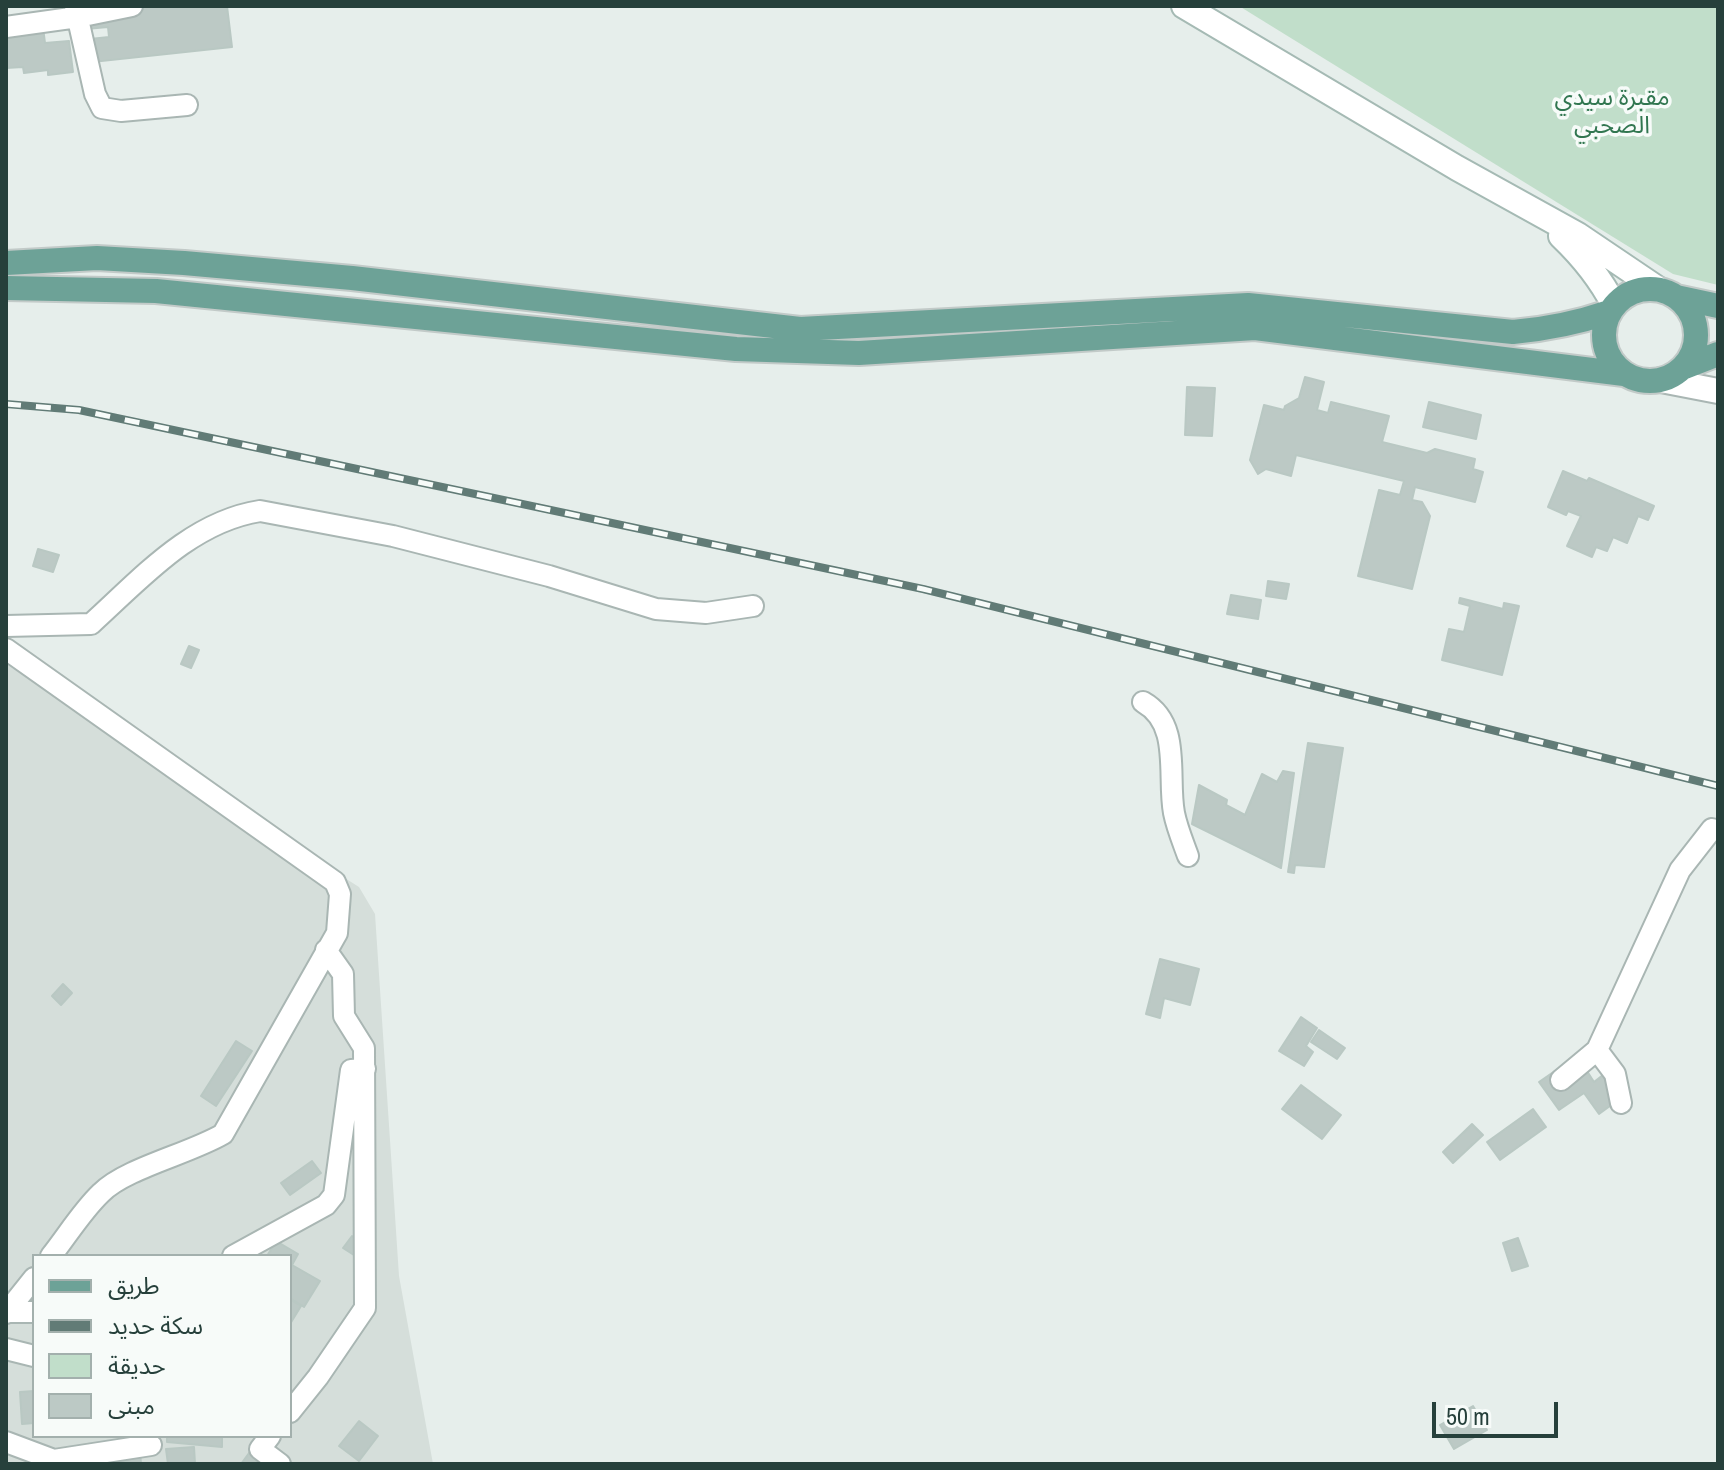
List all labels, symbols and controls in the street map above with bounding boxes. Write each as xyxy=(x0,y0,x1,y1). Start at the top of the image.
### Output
park label: مقبرة سيدي الصحبي xyxy=(1554,85,1670,141)
legend xyxy=(32,1254,292,1438)
text: طريق xyxy=(108,1269,160,1301)
text: سكة حديد xyxy=(108,1309,203,1341)
text: حديقة xyxy=(108,1349,166,1381)
scale bar xyxy=(1436,1386,1562,1436)
text: مبنى xyxy=(108,1389,155,1421)
text: 50 m xyxy=(1446,1400,1490,1432)

